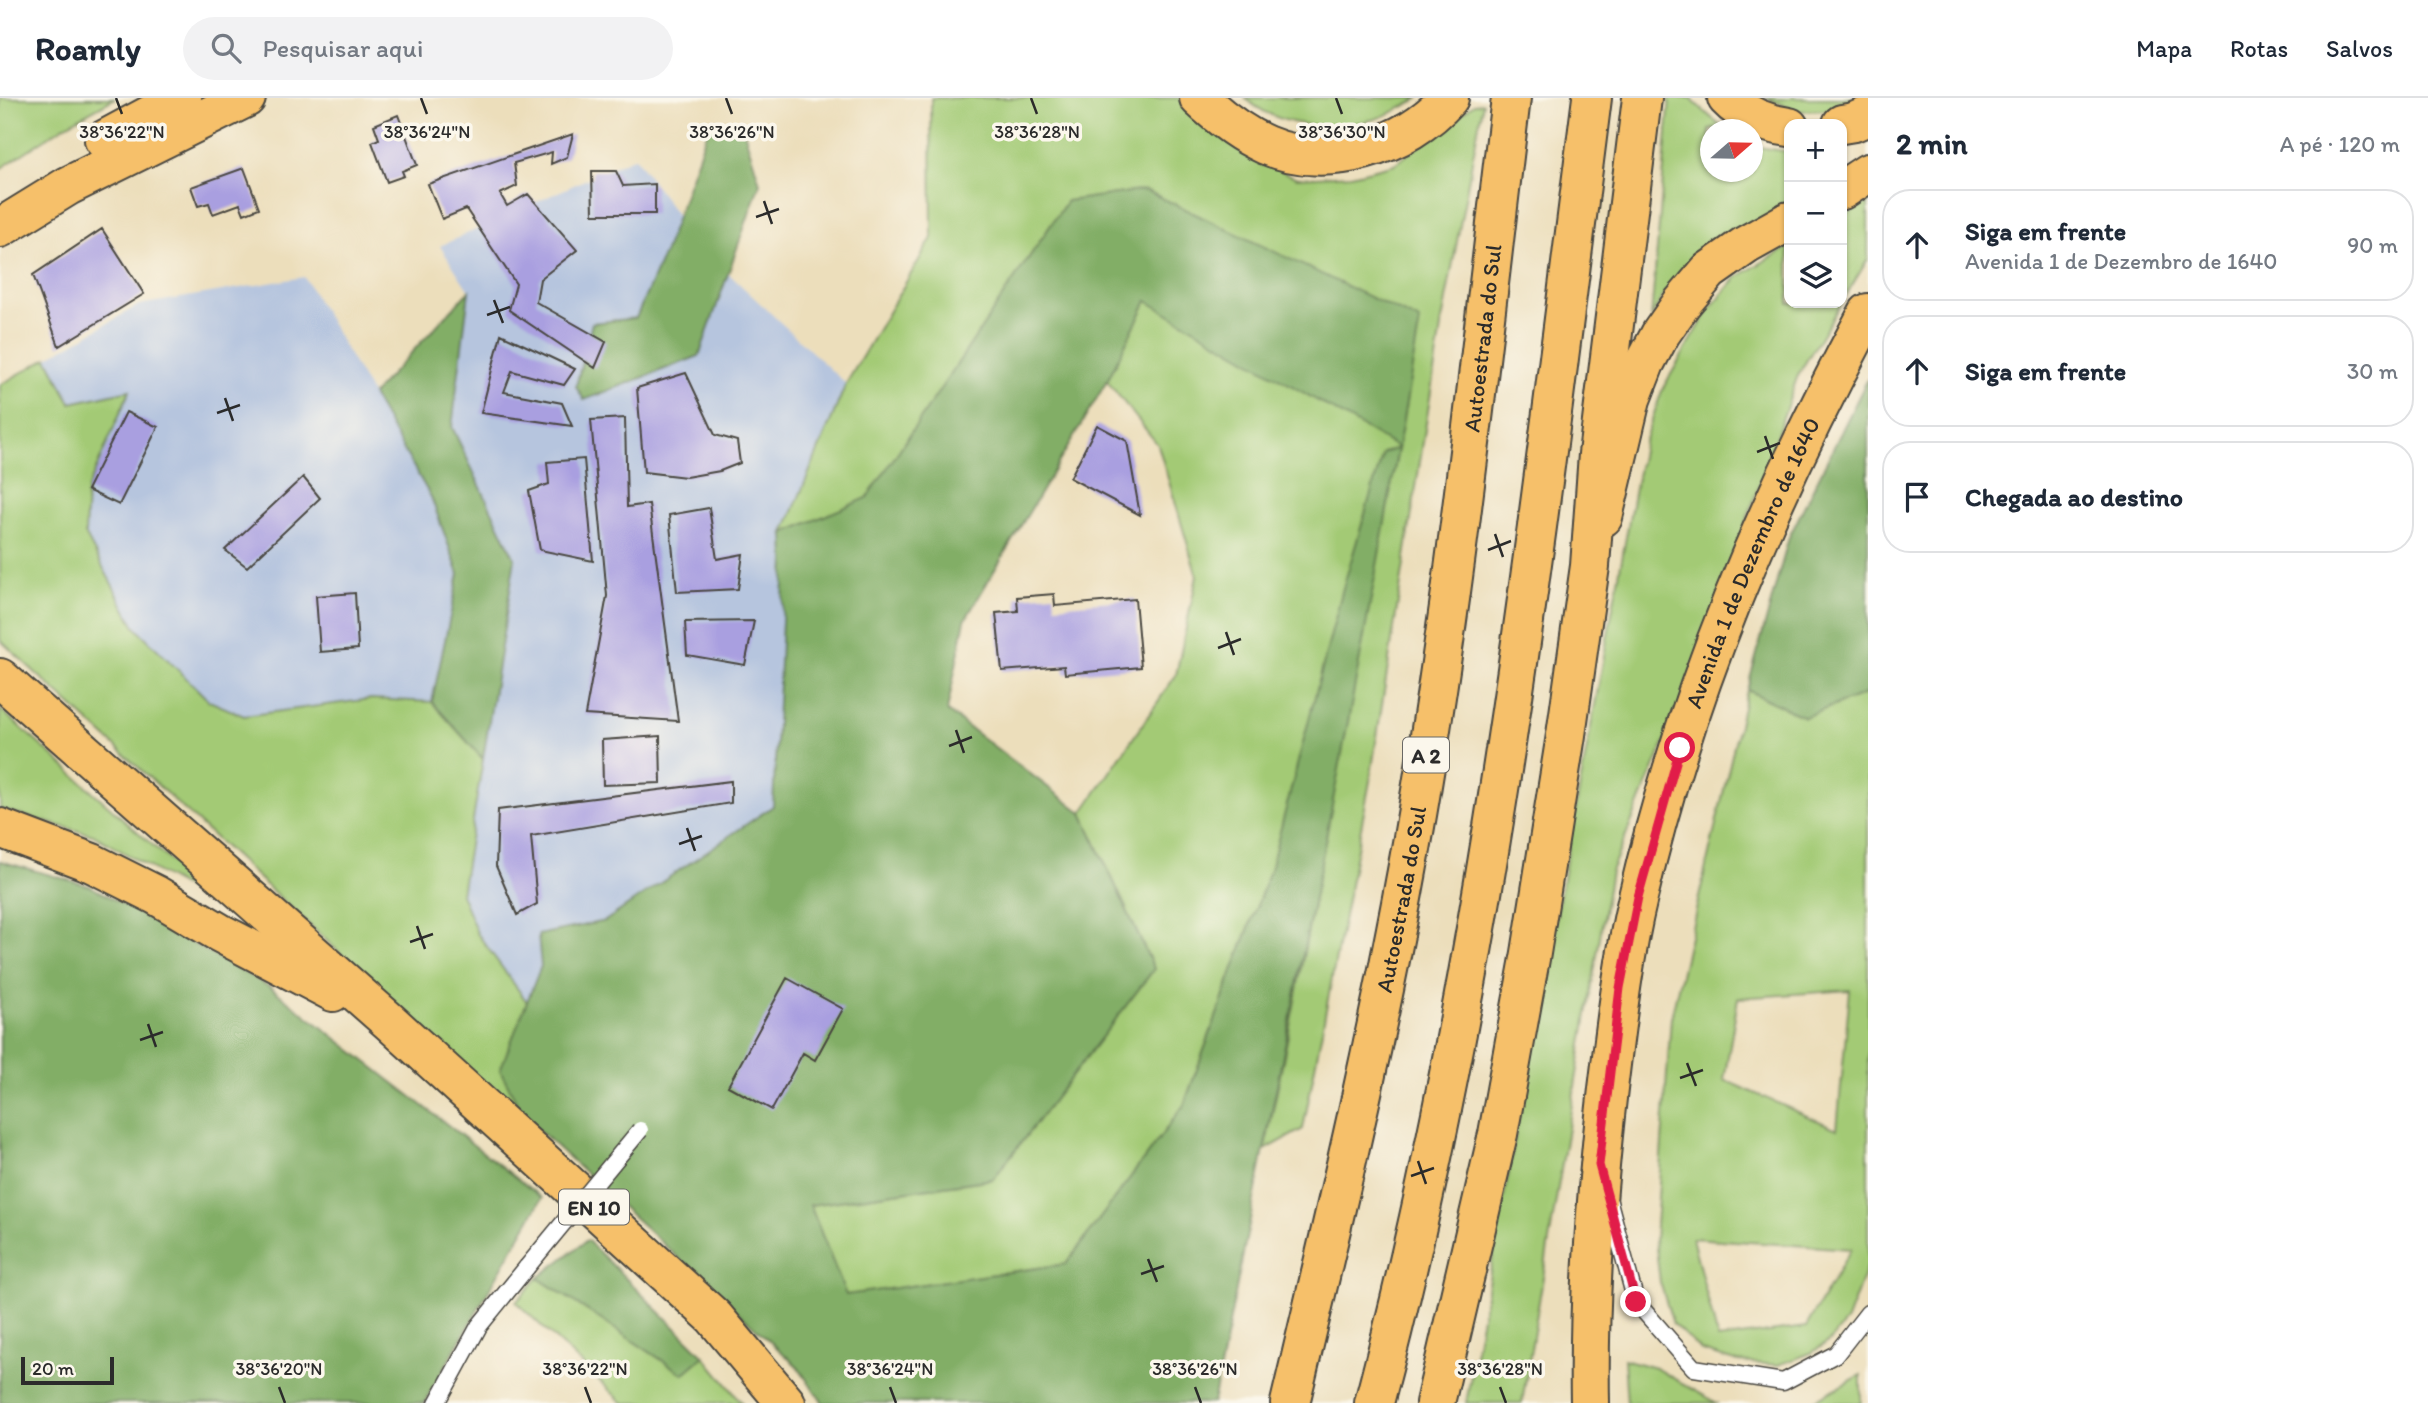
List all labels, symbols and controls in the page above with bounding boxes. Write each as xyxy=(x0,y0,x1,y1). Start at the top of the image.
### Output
search box xyxy=(183,17,673,80)
text: Roamly xyxy=(35,29,141,68)
icon: search xyxy=(207,29,245,67)
text: Pesquisar aqui xyxy=(263,32,423,64)
text: Mapa xyxy=(2136,34,2192,63)
text: Rotas xyxy=(2230,34,2288,63)
text: Salvos xyxy=(2326,34,2393,63)
north arrow xyxy=(1700,119,1763,182)
map controls xyxy=(1784,119,1847,308)
button: + xyxy=(1784,119,1847,182)
text: 38°36'22"N xyxy=(79,121,165,143)
text: 38°36'24"N xyxy=(384,121,470,143)
text: 38°36'26"N xyxy=(689,121,775,143)
text: 38°36'28"N xyxy=(994,121,1080,143)
text: 38°36'30"N xyxy=(1298,121,1386,143)
text: 2 min xyxy=(1896,125,1967,162)
text: A pé · 120 m xyxy=(2280,130,2400,158)
button: − xyxy=(1784,182,1847,245)
text: Siga em frente xyxy=(1965,215,2126,247)
icon: ahead xyxy=(1898,226,1936,264)
text: 90 m xyxy=(2347,231,2398,259)
street label: Autoestrada do Sul xyxy=(1458,242,1508,434)
button: layers xyxy=(1784,245,1847,308)
text: Avenida 1 de Dezembro de 1640 xyxy=(1965,247,2277,275)
icon: ahead xyxy=(1898,352,1936,390)
text: Siga em frente xyxy=(1965,355,2126,387)
text: 30 m xyxy=(2347,357,2398,385)
street label: Avenida 1 de Dezembro de 1640 xyxy=(1679,413,1826,712)
icon: arrive xyxy=(1898,478,1936,516)
text: Chegada ao destino xyxy=(1965,481,2183,513)
route start xyxy=(1664,732,1695,763)
road number: A 2 xyxy=(1403,738,1449,772)
street label: Autoestrada do Sul xyxy=(1370,803,1432,995)
road number: EN 10 xyxy=(559,1190,629,1224)
route end xyxy=(1620,1286,1651,1317)
scale bar xyxy=(21,1354,114,1386)
text: 20 m xyxy=(32,1357,74,1380)
text: 38°36'20"N xyxy=(236,1358,322,1380)
text: 38°36'22"N xyxy=(542,1358,628,1380)
text: 38°36'24"N xyxy=(847,1358,933,1380)
text: 38°36'26"N xyxy=(1152,1358,1238,1380)
text: 38°36'28"N xyxy=(1457,1358,1543,1380)

